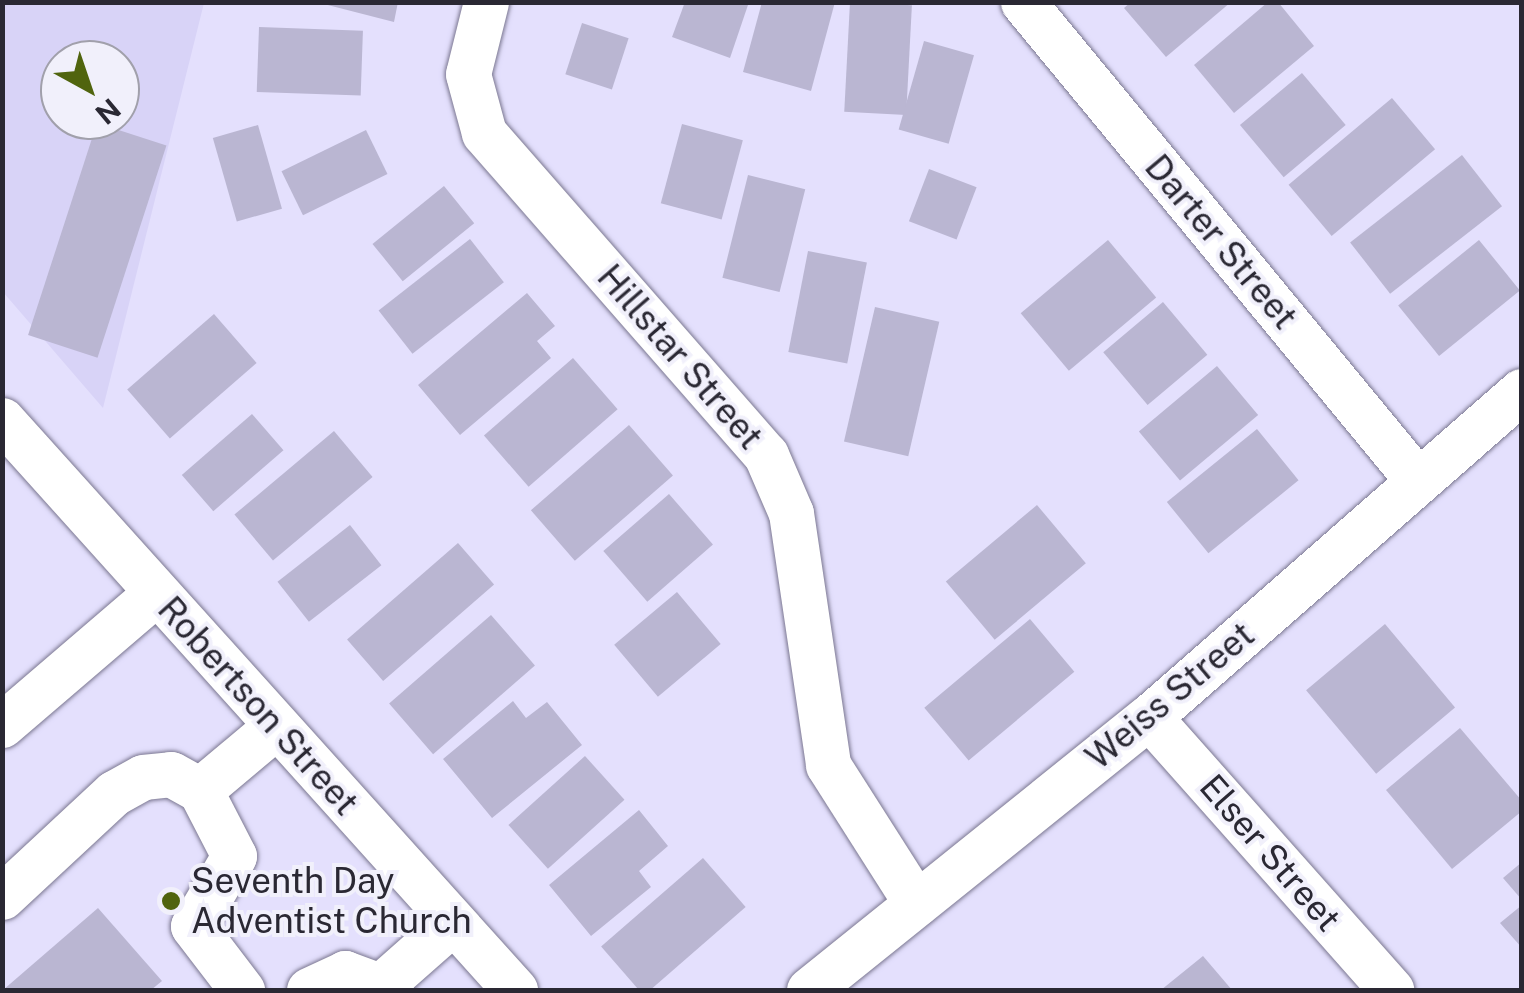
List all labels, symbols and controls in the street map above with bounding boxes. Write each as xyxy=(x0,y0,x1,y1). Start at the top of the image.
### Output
north arrow xyxy=(40,40,140,140)
text: N xyxy=(89,92,127,132)
street label: Darter Street xyxy=(1136,146,1306,338)
street label: Hillstar Street xyxy=(589,256,771,458)
street label: Robertson Street xyxy=(149,588,367,824)
street label: Weiss Street xyxy=(1077,614,1263,778)
street label: Elser Street xyxy=(1191,766,1349,940)
place label: Seventh Day Adventist Church xyxy=(191,860,472,942)
marker: Seventh Day Adventist Church xyxy=(160,890,182,912)

